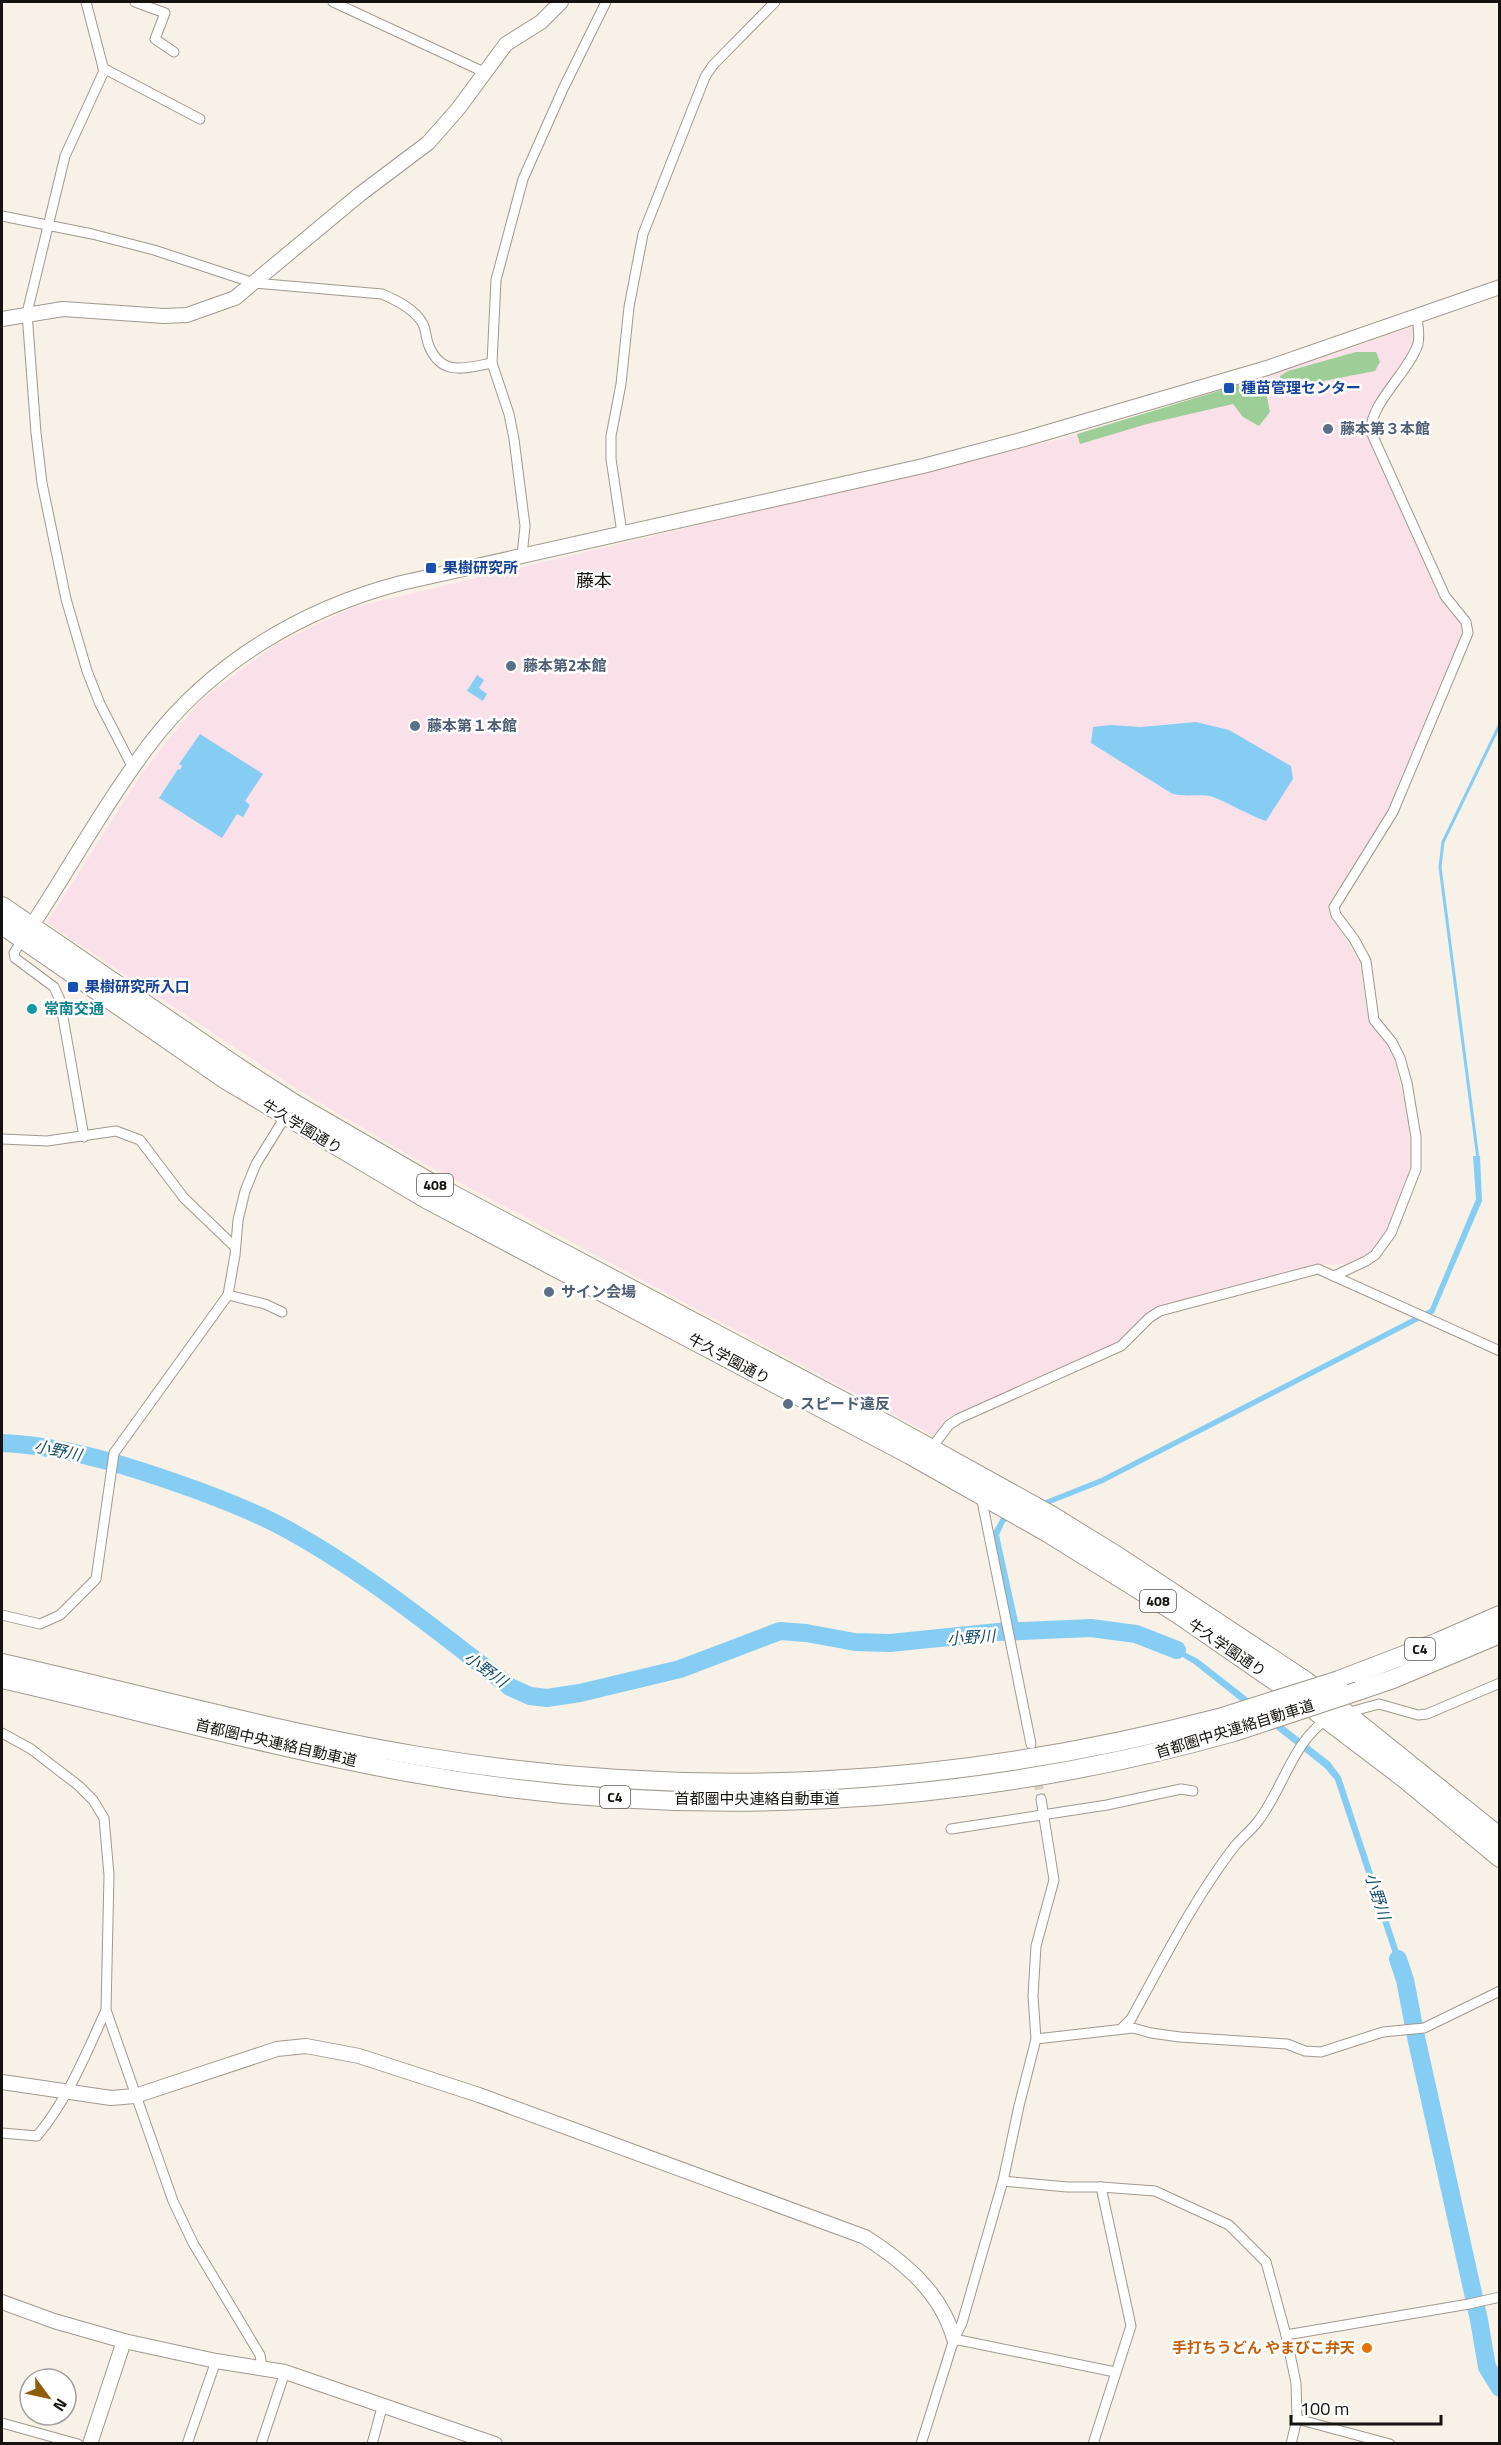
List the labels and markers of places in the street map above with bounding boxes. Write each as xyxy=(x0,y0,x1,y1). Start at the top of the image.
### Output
place label: 種苗管理センター xyxy=(1241,376,1361,399)
marker: 種苗管理センター xyxy=(1222,381,1236,395)
place label: 藤本第３本館 xyxy=(1340,417,1430,440)
marker: 藤本第３本館 xyxy=(1321,422,1335,436)
place label: 果樹研究所 xyxy=(443,556,518,579)
marker: 果樹研究所 xyxy=(424,561,438,575)
place label: 藤本第2本館 xyxy=(523,654,606,677)
marker: 藤本第2本館 xyxy=(504,659,518,673)
place label: 藤本第１本館 xyxy=(427,714,517,737)
marker: 藤本第１本館 xyxy=(408,719,422,733)
place label: 果樹研究所入口 xyxy=(85,975,190,998)
marker: 果樹研究所入口 xyxy=(66,980,80,994)
place label: 常南交通 xyxy=(44,997,104,1020)
marker: 常南交通 xyxy=(25,1002,39,1016)
place label: サイン会場 xyxy=(561,1280,636,1303)
marker: サイン会場 xyxy=(542,1285,556,1299)
place label: スピード違反 xyxy=(800,1392,890,1415)
marker: スピード違反 xyxy=(781,1397,795,1411)
place label: 手打ちうどん やまびこ弁天 xyxy=(1172,2336,1355,2359)
marker: 手打ちうどん やまびこ弁天 xyxy=(1360,2341,1374,2355)

